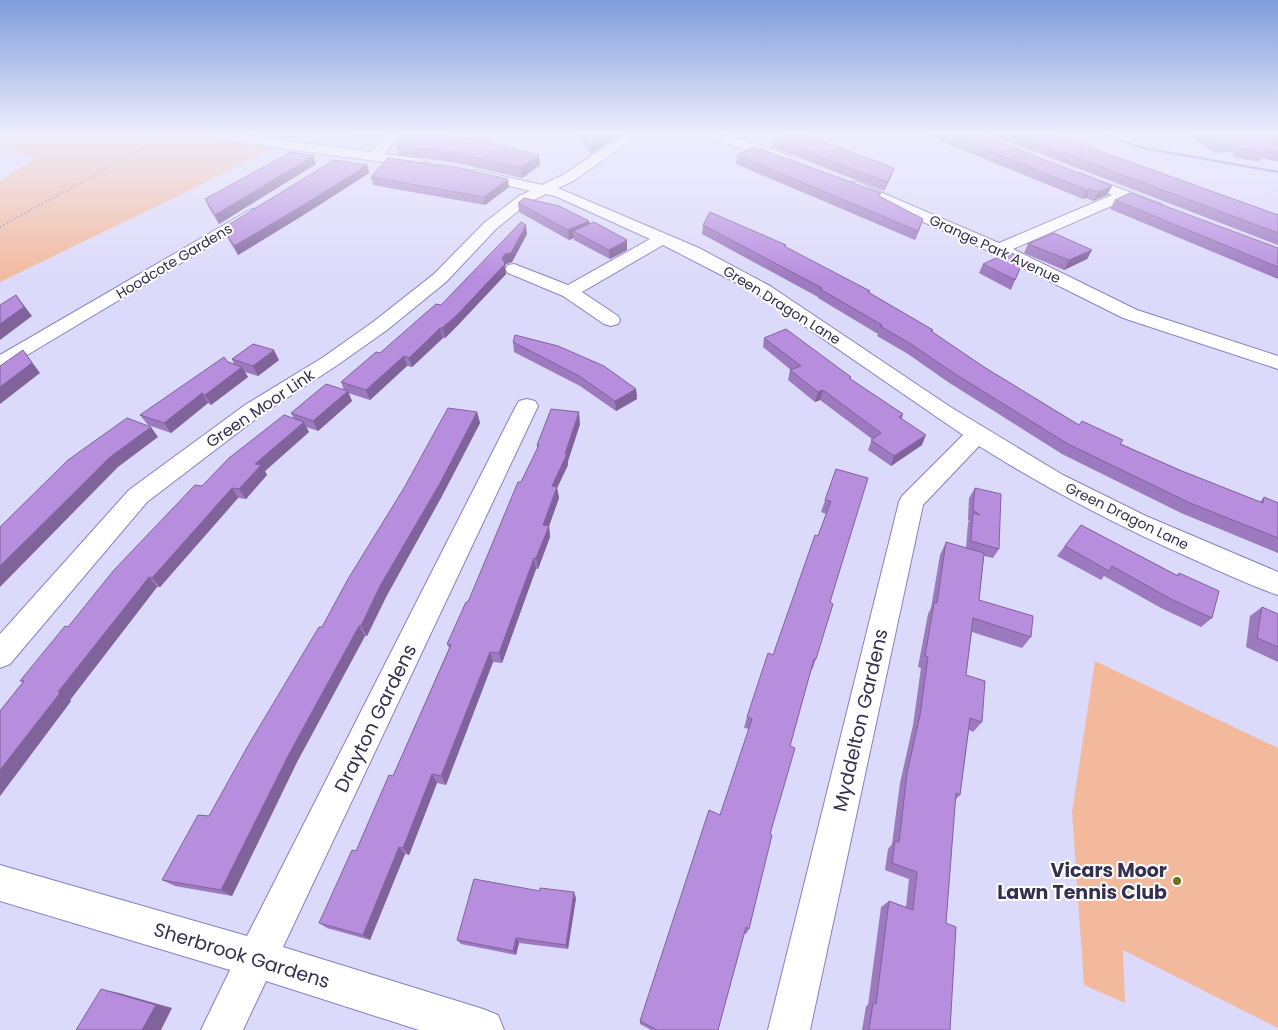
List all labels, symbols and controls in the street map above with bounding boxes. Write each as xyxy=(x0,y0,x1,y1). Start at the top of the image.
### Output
street label: Grange Park Avenue xyxy=(926,210,1064,288)
street label: Hoodcote Gardens xyxy=(112,218,236,304)
street label: Green Dragon Lane xyxy=(719,261,845,349)
street label: Green Moor Link xyxy=(201,363,320,453)
street label: Green Dragon Lane xyxy=(1062,477,1192,555)
street label: Myddelton Gardens xyxy=(826,626,895,814)
street label: Drayton Gardens xyxy=(328,640,423,797)
place label: Vicars Moor Lawn Tennis Club xyxy=(997,857,1167,906)
marker: Vicars Moor Lawn Tennis Club xyxy=(1171,875,1183,887)
street label: Sherbrook Gardens xyxy=(151,916,333,995)

